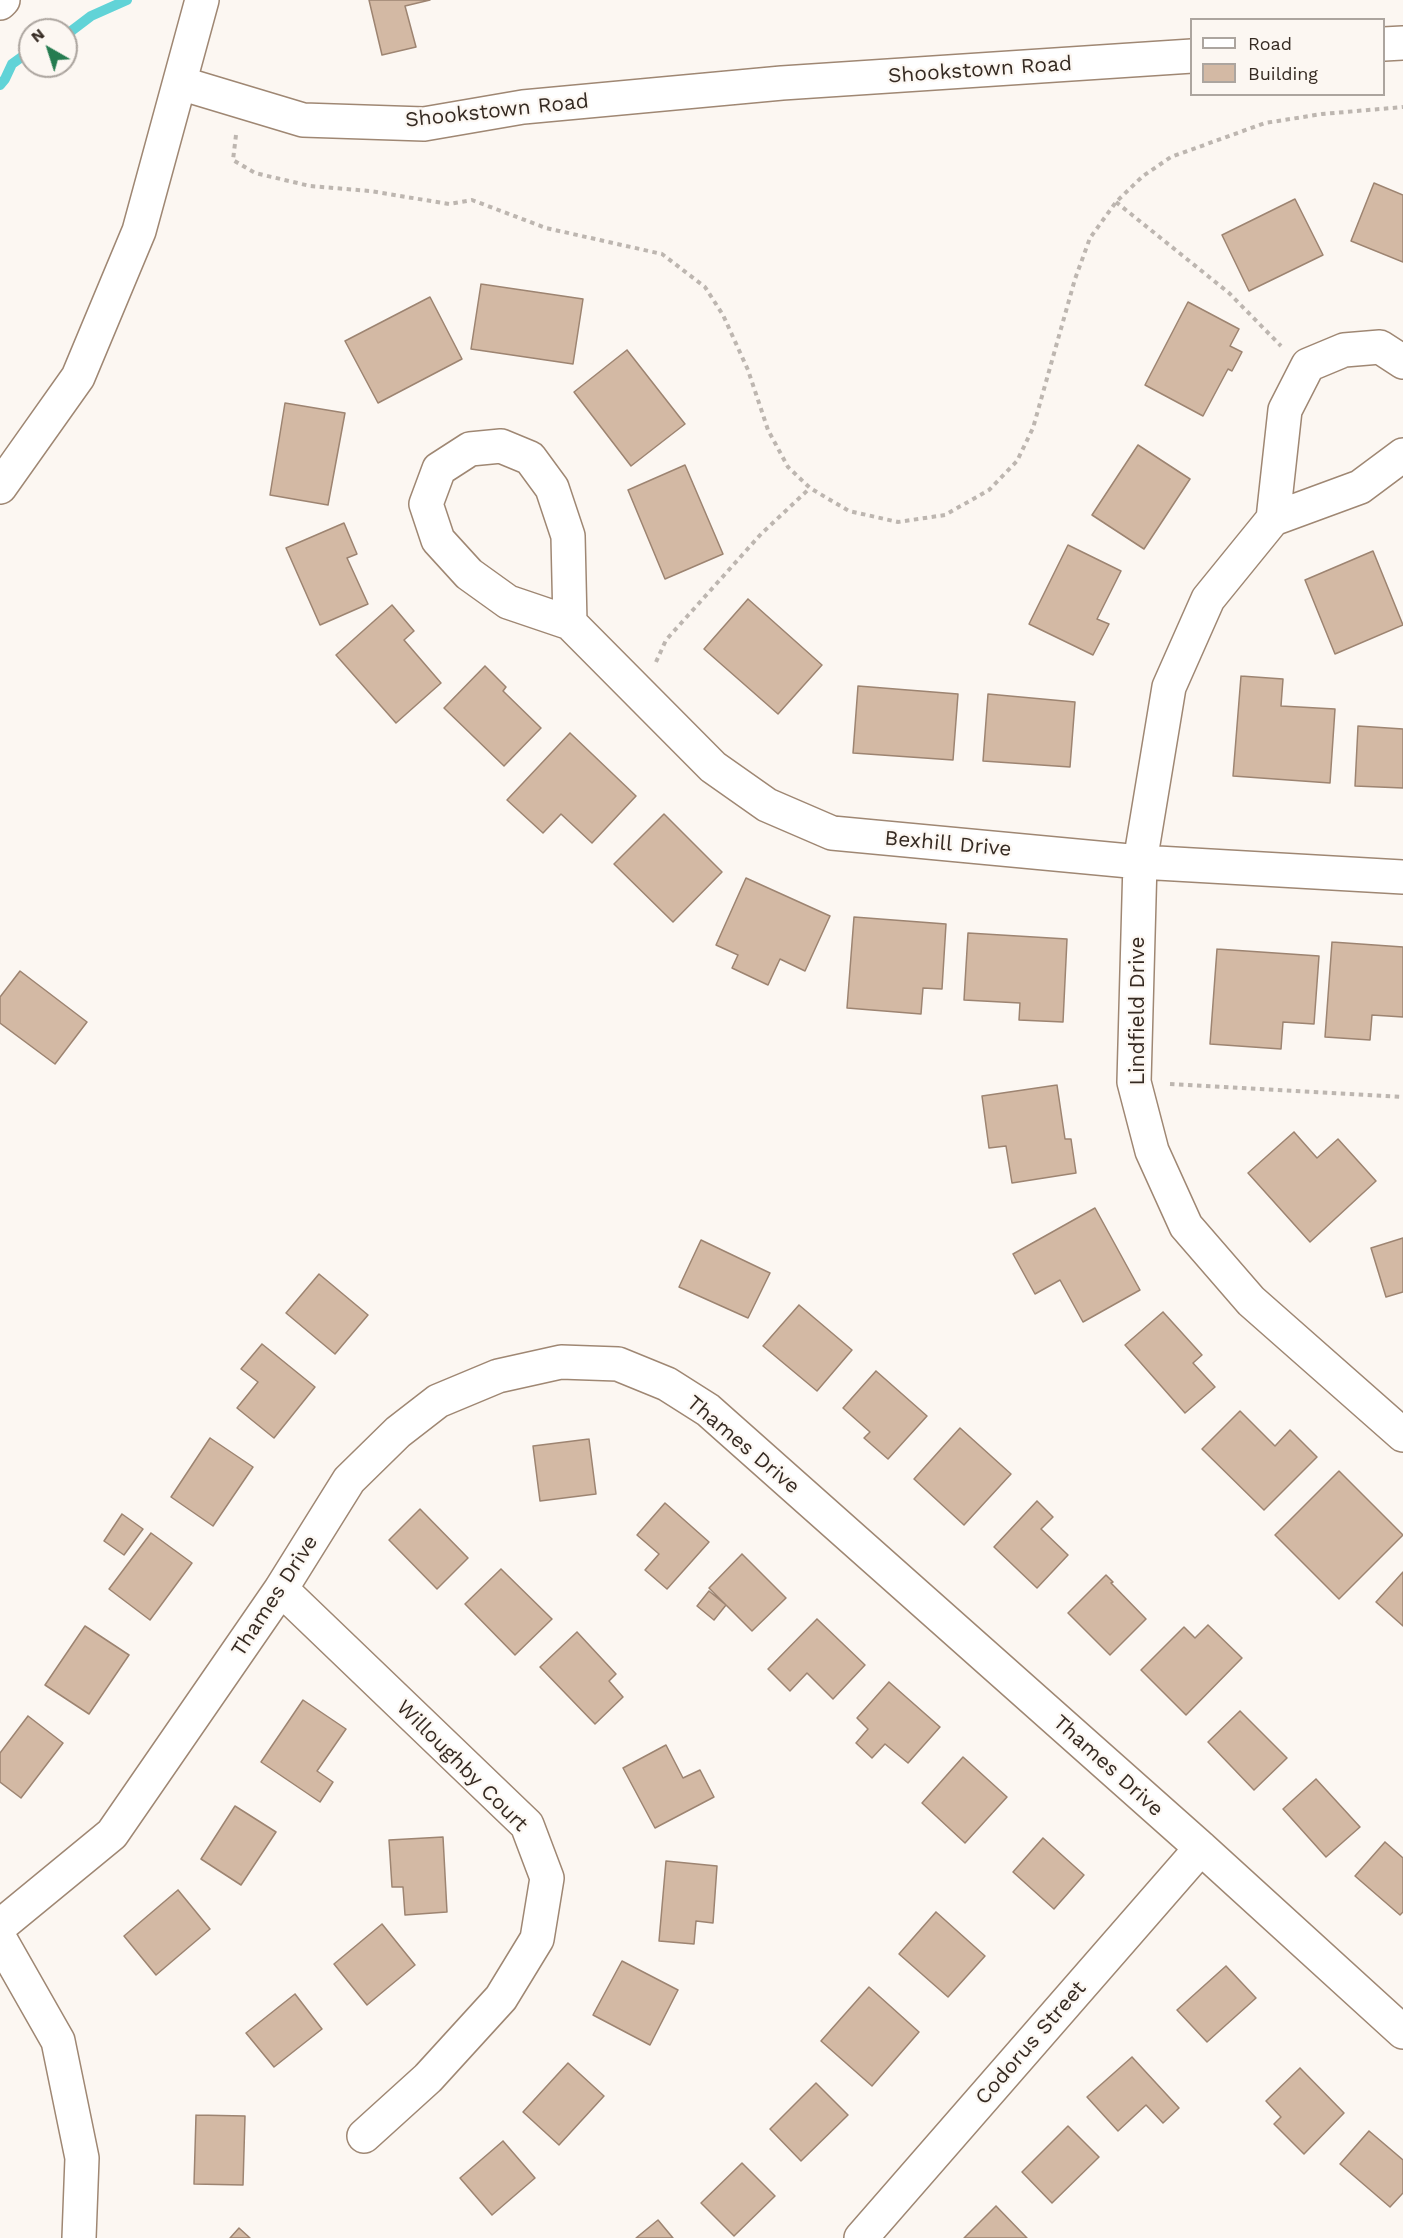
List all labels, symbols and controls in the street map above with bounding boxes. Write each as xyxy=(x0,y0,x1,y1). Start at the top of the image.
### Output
north arrow xyxy=(18,18,78,78)
legend xyxy=(1190,18,1385,96)
text: N xyxy=(27,24,48,46)
text: Road xyxy=(1248,33,1292,54)
street label: Shookstown Road xyxy=(887,51,1073,89)
text: Building xyxy=(1248,63,1318,84)
street label: Shookstown Road xyxy=(404,89,590,133)
street label: Bexhill Drive xyxy=(883,826,1013,862)
street label: Lindfield Drive xyxy=(1125,936,1151,1086)
street label: Thames Drive xyxy=(681,1390,805,1500)
street label: Thames Drive xyxy=(226,1531,324,1661)
street label: Willoughby Court xyxy=(391,1695,533,1837)
street label: Thames Drive xyxy=(1048,1710,1168,1822)
street label: Codorus Street xyxy=(970,1976,1092,2110)

